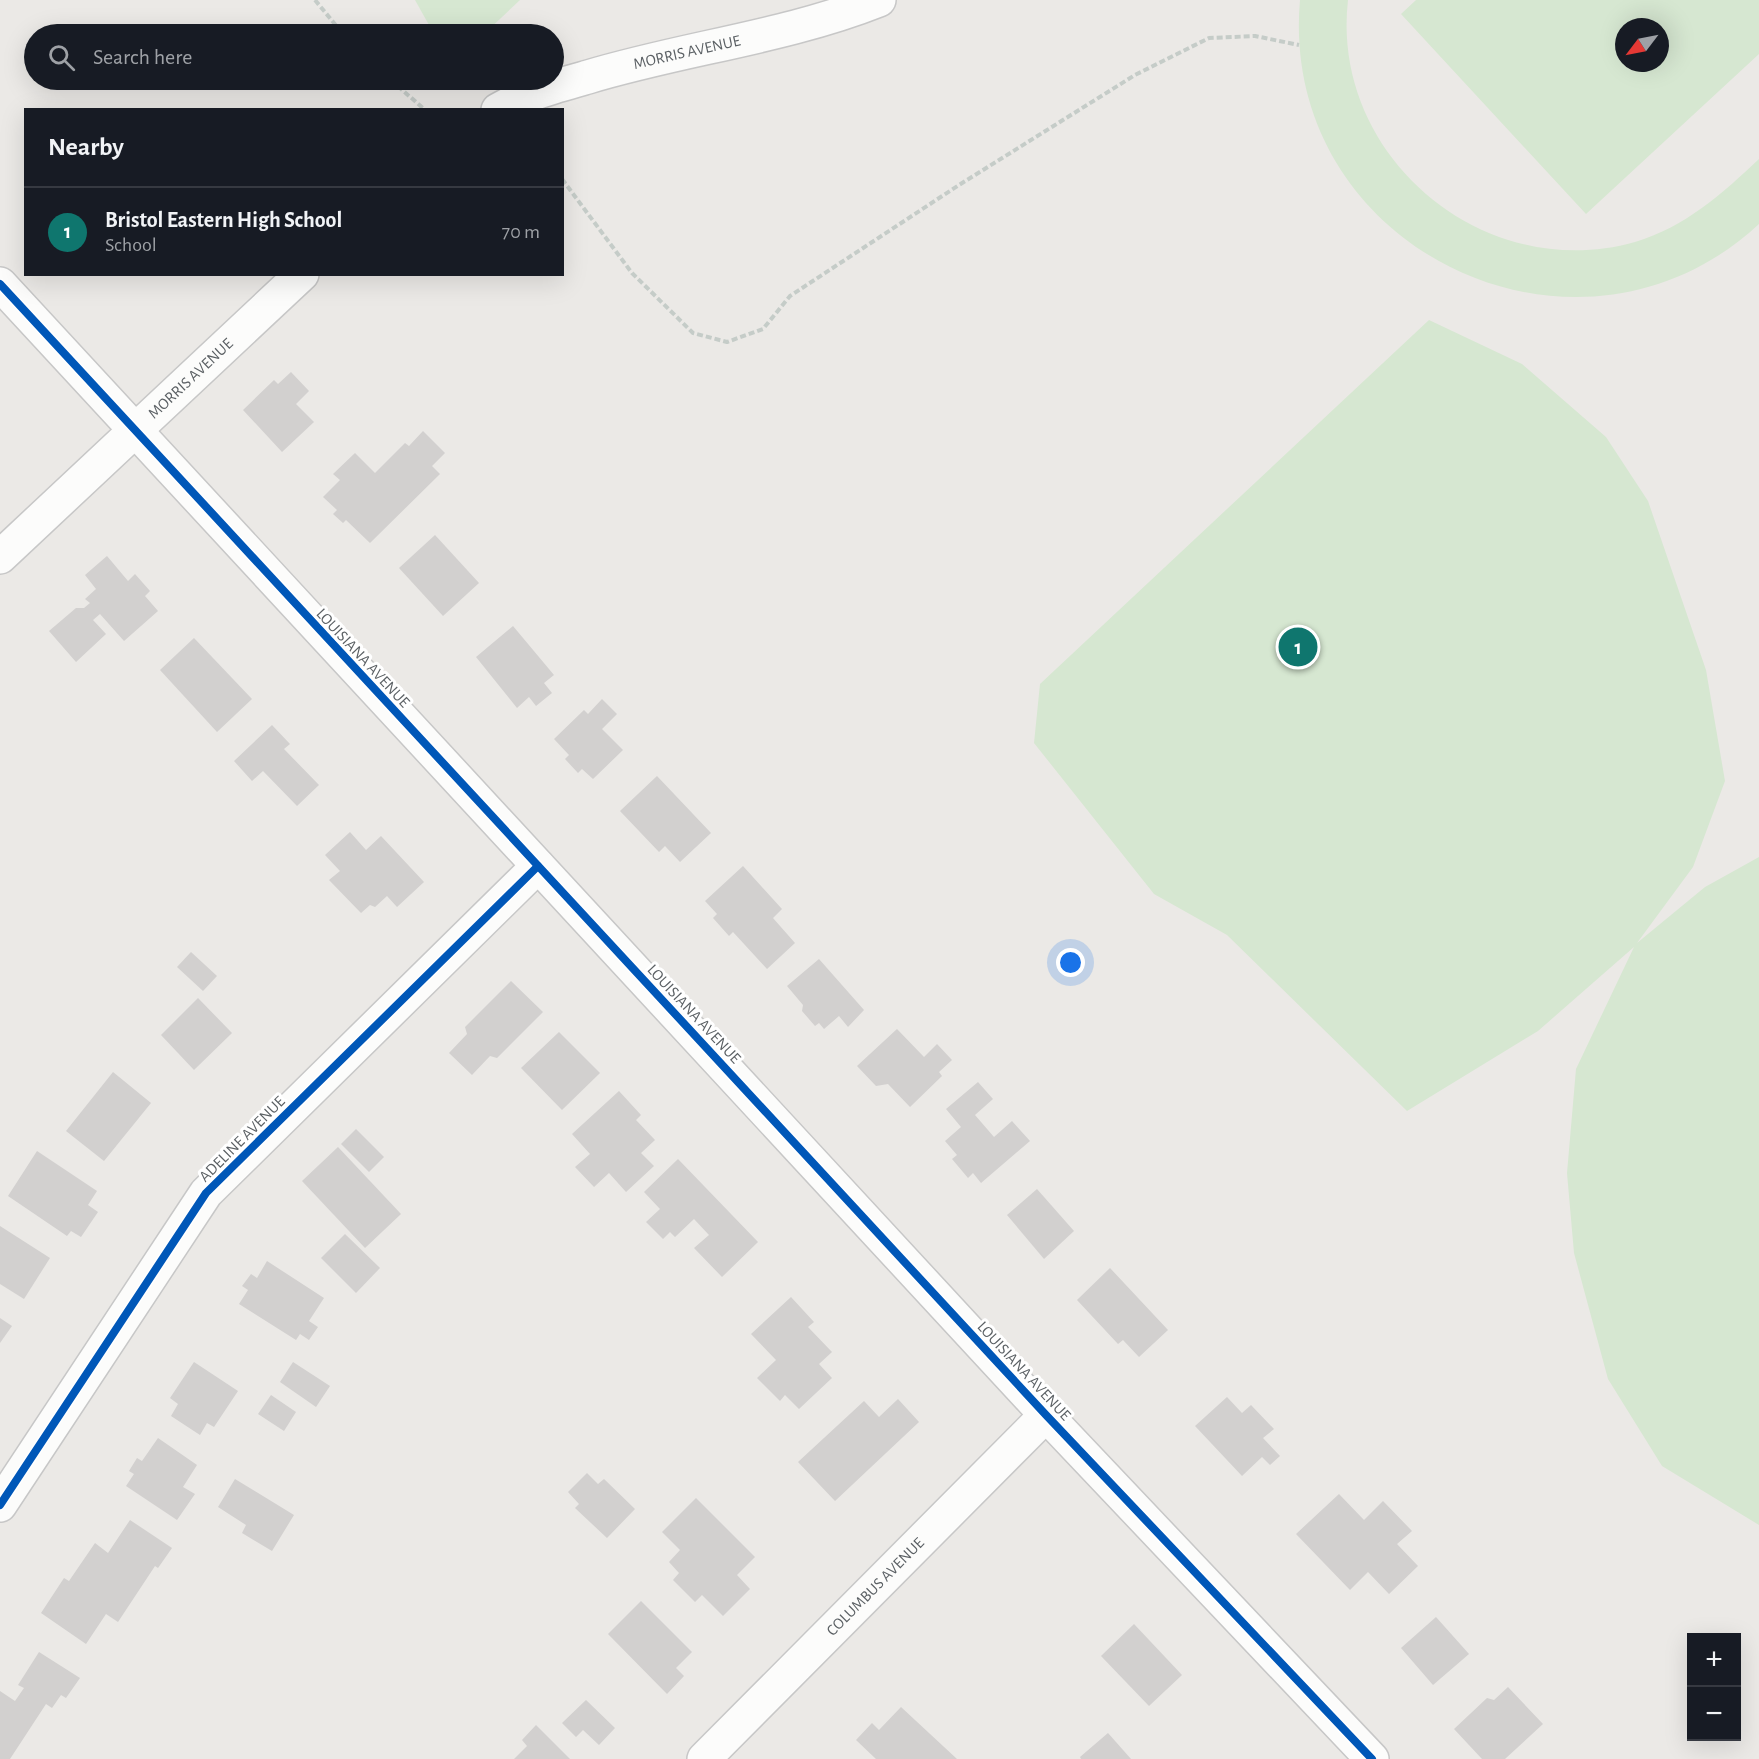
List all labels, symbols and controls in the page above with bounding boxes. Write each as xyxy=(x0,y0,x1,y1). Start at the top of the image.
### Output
north arrow xyxy=(1615,18,1669,72)
search box xyxy=(24,24,564,90)
street label: MORRIS AVENUE xyxy=(632,32,742,72)
icon: search xyxy=(45,41,78,74)
text: Search here xyxy=(93,46,192,68)
text: Nearby xyxy=(48,134,124,160)
text: Bristol Eastern High School xyxy=(105,209,342,231)
text: 1 xyxy=(64,222,71,242)
text: 70 m xyxy=(502,222,540,242)
text: School xyxy=(105,235,157,255)
street label: MORRIS AVENUE xyxy=(145,335,236,422)
street label: LOUISIANA AVENUE xyxy=(313,605,413,711)
pin: 1 xyxy=(1278,624,1318,670)
your location xyxy=(1056,948,1085,977)
street label: LOUISIANA AVENUE xyxy=(644,961,744,1067)
street label: ADELINE AVENUE xyxy=(196,1093,288,1185)
street label: LOUISIANA AVENUE xyxy=(974,1318,1074,1424)
street label: COLUMBUS AVENUE xyxy=(823,1534,927,1639)
map controls xyxy=(1687,1633,1741,1741)
button: + xyxy=(1687,1633,1741,1687)
button: − xyxy=(1687,1687,1741,1741)

